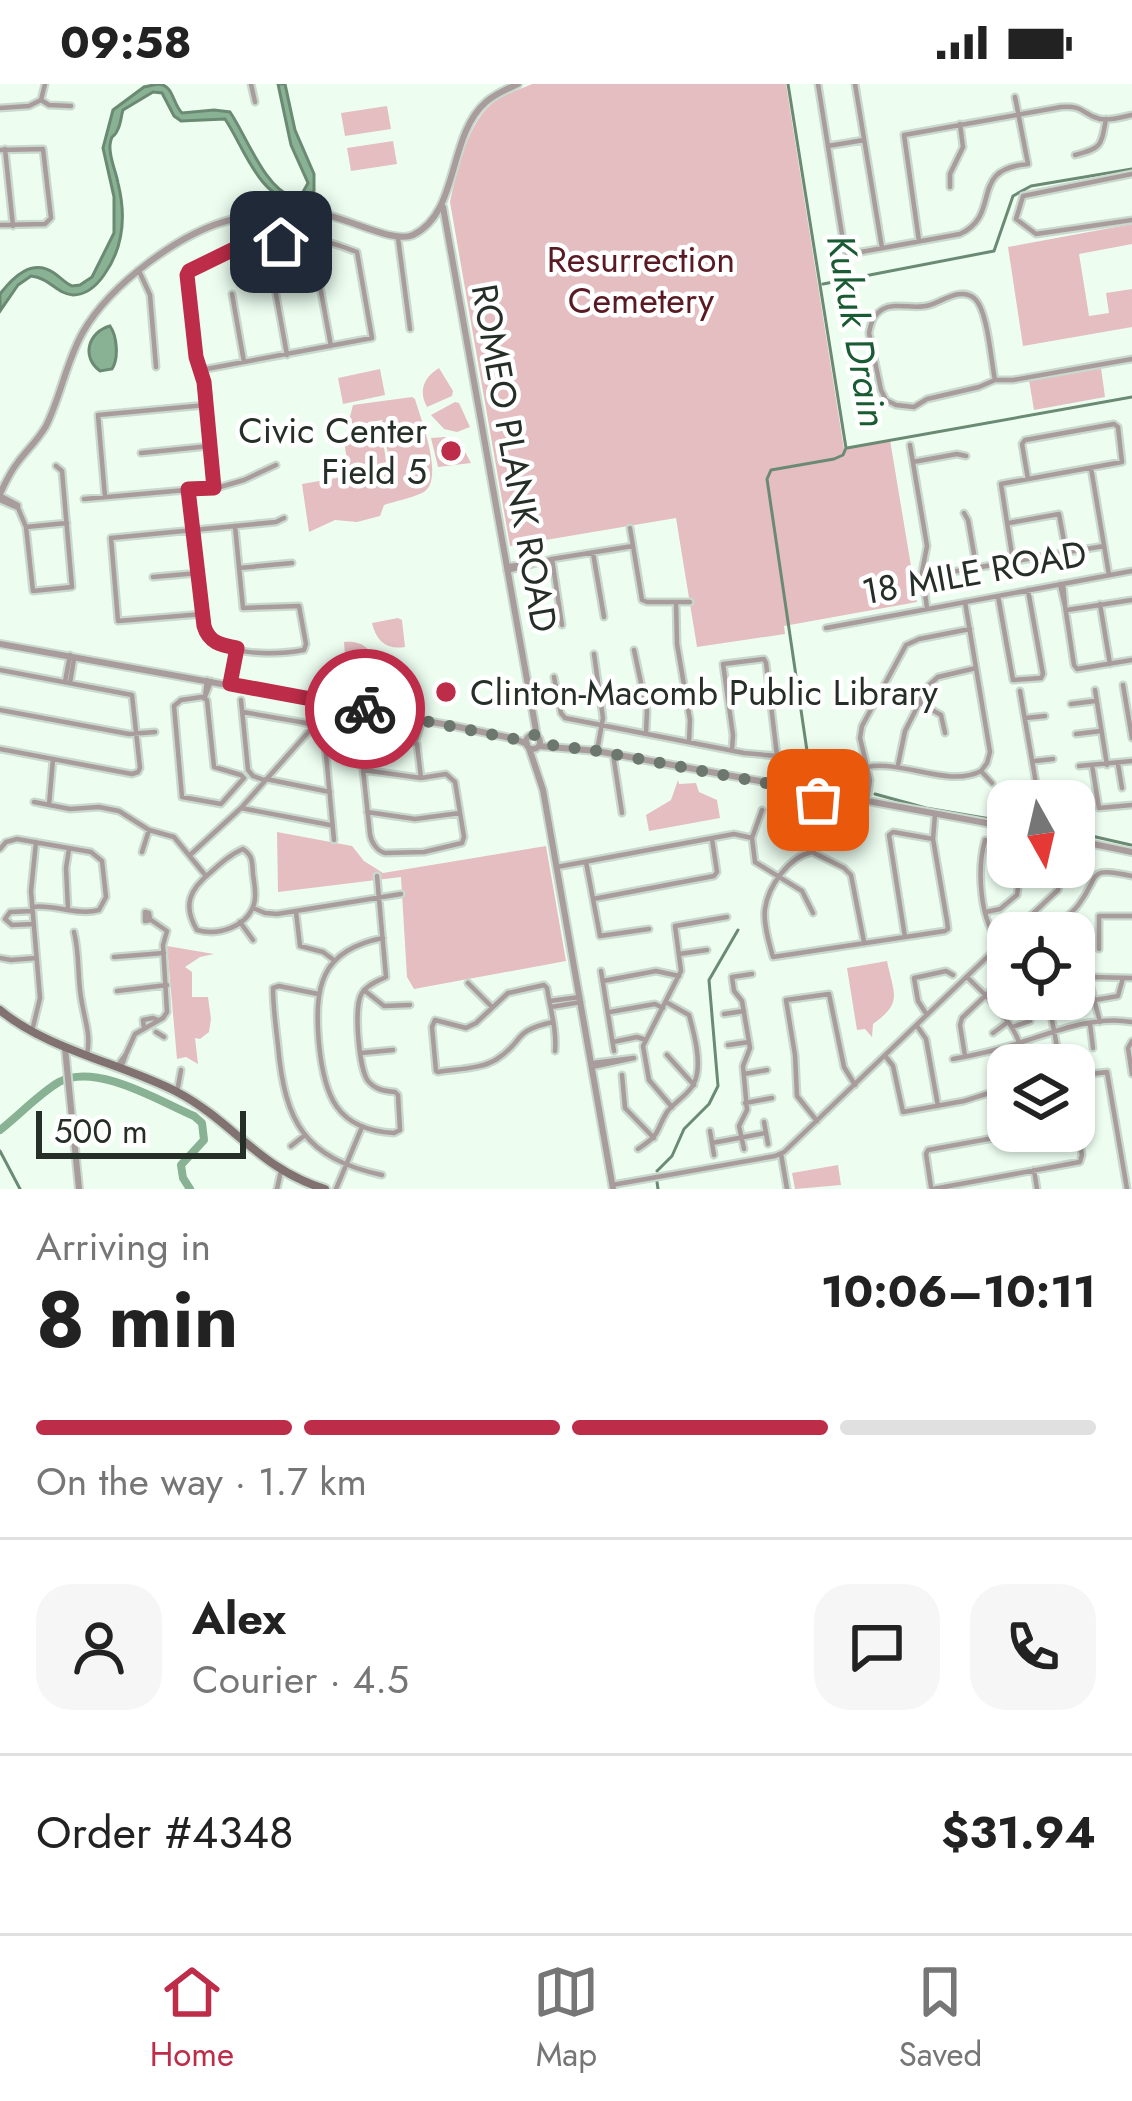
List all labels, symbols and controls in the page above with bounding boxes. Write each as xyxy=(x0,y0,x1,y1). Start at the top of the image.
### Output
text: 09:58 xyxy=(60,10,192,75)
pin xyxy=(230,191,332,293)
icon: home xyxy=(248,209,314,275)
water label: Kukuk Drain xyxy=(812,230,902,432)
park label: Resurrection Cemetery xyxy=(547,233,735,326)
street label: ROMEO PLANK ROAD xyxy=(459,280,571,636)
place label: Civic Center Field 5 xyxy=(238,404,428,497)
marker: Civic Center Field 5 xyxy=(438,438,464,464)
street label: 18 MILE ROAD xyxy=(858,527,1090,617)
courier xyxy=(305,649,425,769)
place label: Clinton-Macomb Public Library xyxy=(470,666,938,718)
icon: bike xyxy=(332,676,398,742)
marker: Clinton-Macomb Public Library xyxy=(433,679,459,705)
pin xyxy=(767,749,869,851)
icon: bag xyxy=(785,767,851,833)
north arrow xyxy=(987,780,1095,888)
map controls xyxy=(987,780,1095,1152)
button: locate xyxy=(987,912,1095,1020)
button: layers xyxy=(987,1044,1095,1152)
scale bar xyxy=(36,1105,246,1158)
text: 500 m xyxy=(54,1108,148,1155)
text: Arriving in xyxy=(36,1218,211,1275)
text: 10:06–10:11 xyxy=(821,1259,1096,1324)
text: 8 min xyxy=(36,1264,239,1376)
text: On the way · 1.7 km xyxy=(36,1453,367,1510)
button: person xyxy=(36,1584,162,1710)
button: chat xyxy=(814,1584,940,1710)
button: phone xyxy=(970,1584,1096,1710)
text: Alex xyxy=(192,1586,286,1651)
text: Courier · 4.5 xyxy=(192,1651,409,1708)
text: Order #4348 xyxy=(36,1800,294,1865)
text: $31.94 xyxy=(941,1800,1096,1865)
tab: Home xyxy=(150,1959,234,2078)
tab: Map xyxy=(533,1959,599,2078)
tab: Saved xyxy=(899,1959,982,2078)

